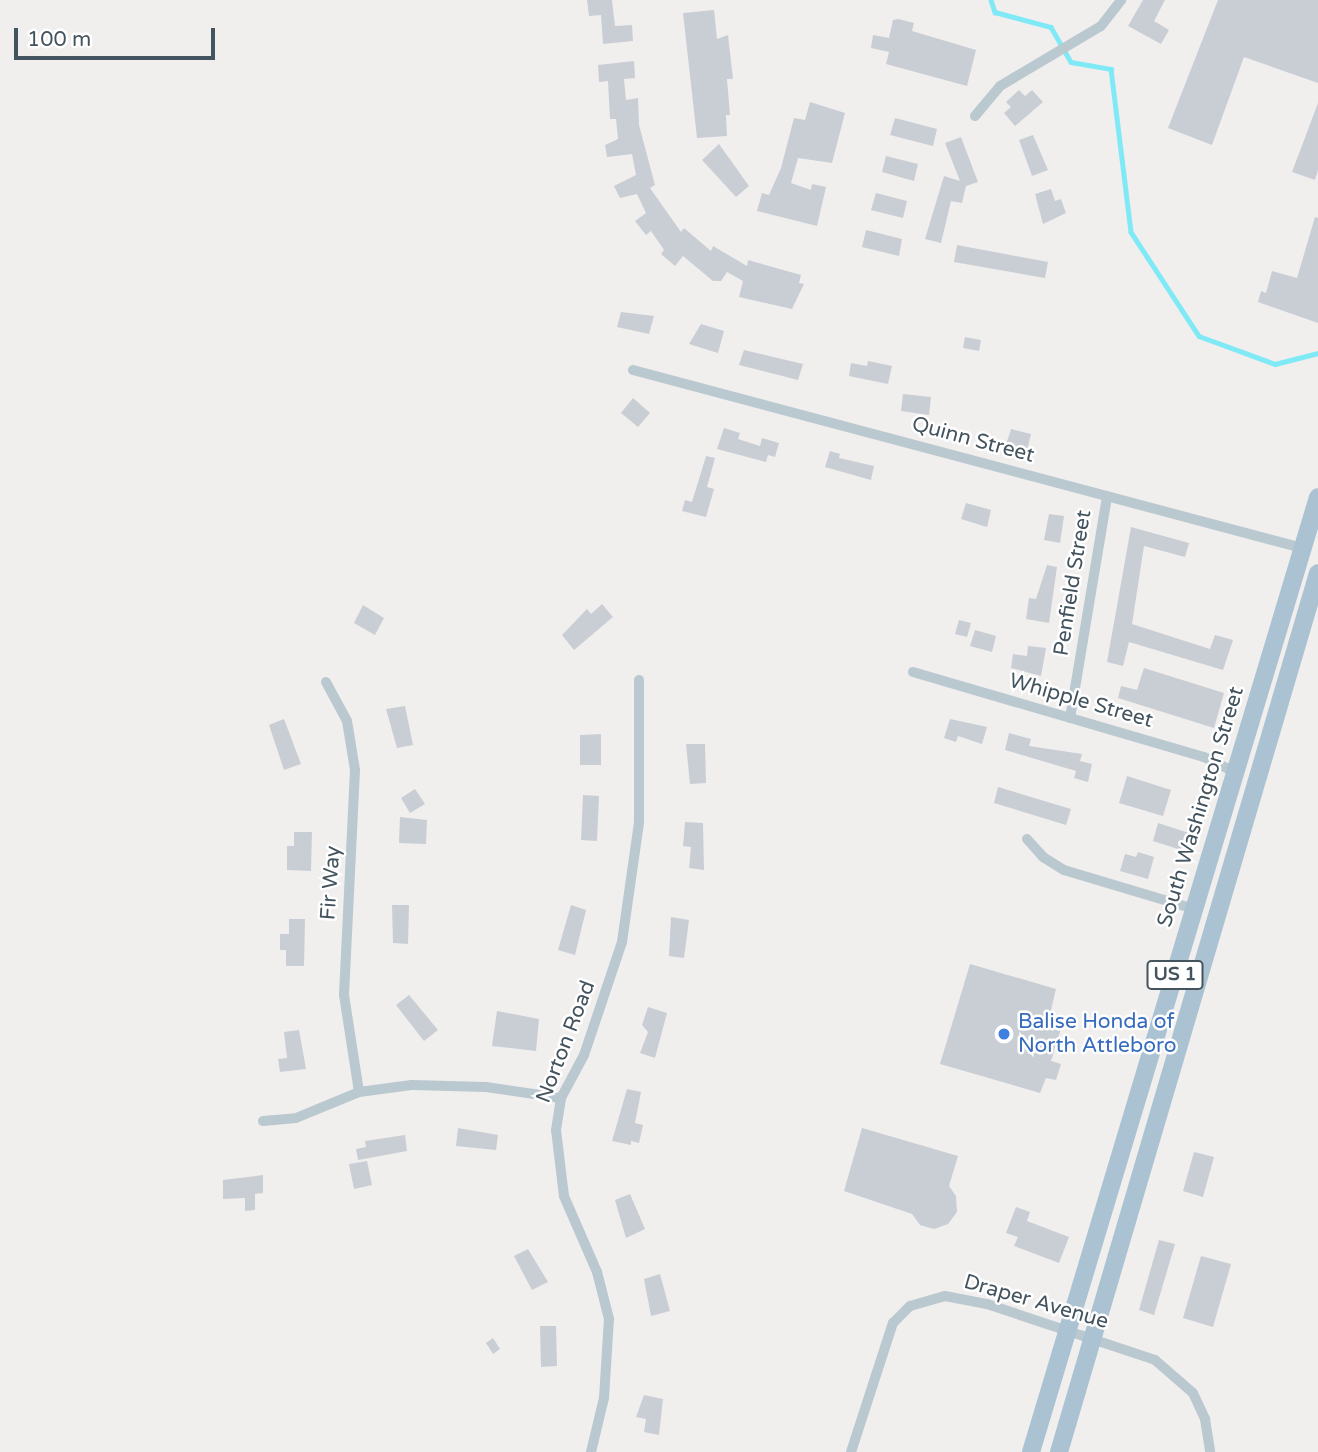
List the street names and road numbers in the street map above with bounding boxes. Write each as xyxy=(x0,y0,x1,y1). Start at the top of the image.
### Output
street label: Quinn Street xyxy=(909,412,1037,468)
street label: Penfield Street xyxy=(1049,508,1097,658)
street label: Whipple Street xyxy=(1006,668,1156,734)
street label: South Washington Street xyxy=(1152,684,1250,930)
street label: Fir Way xyxy=(316,845,346,921)
road number: US 1 xyxy=(1145,959,1205,990)
street label: Norton Road xyxy=(531,977,601,1107)
street label: Draper Avenue xyxy=(961,1269,1111,1335)

